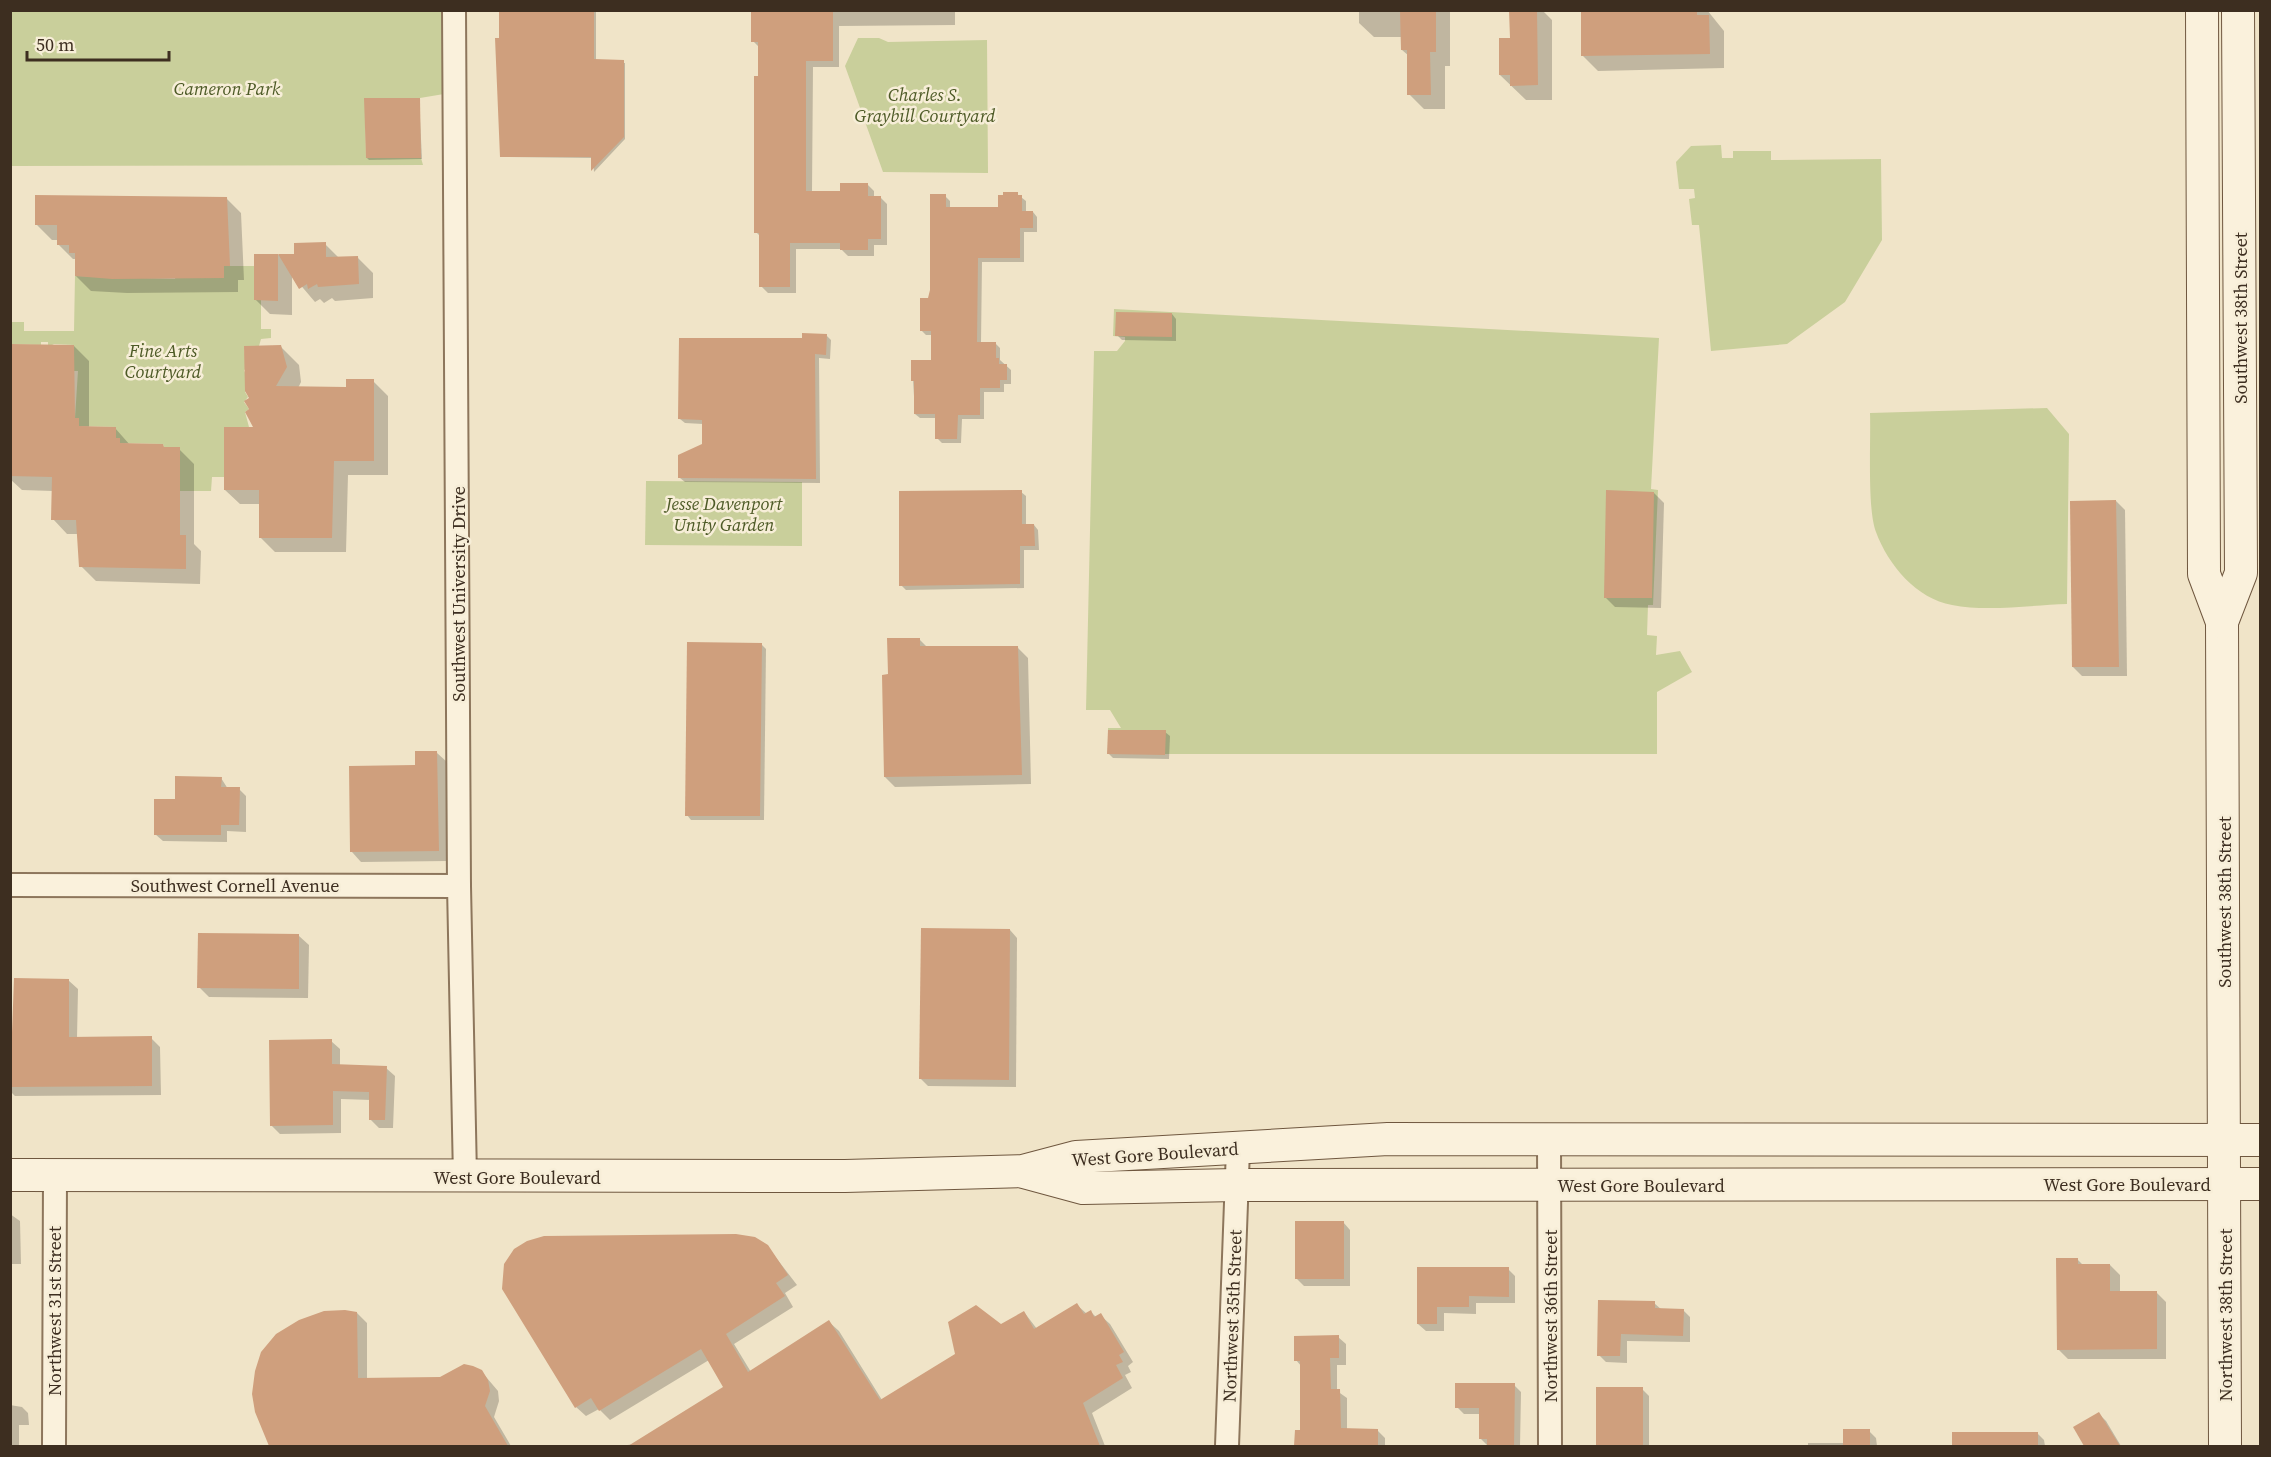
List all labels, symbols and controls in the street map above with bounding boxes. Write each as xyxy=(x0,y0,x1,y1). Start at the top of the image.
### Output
scale bar xyxy=(27,24,170,62)
text: 50 m xyxy=(36,32,74,57)
park label: Cameron Park xyxy=(174,76,281,101)
park label: Charles S. Graybill Courtyard xyxy=(855,82,996,128)
street label: Southwest 38th Street xyxy=(2228,232,2253,404)
park label: Fine Arts Courtyard xyxy=(125,338,202,384)
street label: Southwest University Drive xyxy=(446,486,471,702)
park label: Jesse Davenport Unity Garden xyxy=(663,491,783,537)
street label: Southwest 38th Street xyxy=(2212,816,2237,988)
street label: Southwest Cornell Avenue xyxy=(131,873,339,898)
street label: West Gore Boulevard xyxy=(1071,1136,1239,1172)
street label: West Gore Boulevard xyxy=(433,1165,601,1190)
street label: West Gore Boulevard xyxy=(2043,1172,2211,1197)
street label: West Gore Boulevard xyxy=(1557,1173,1725,1198)
street label: Northwest 31st Street xyxy=(42,1226,67,1396)
street label: Northwest 38th Street xyxy=(2213,1228,2238,1401)
street label: Northwest 35th Street xyxy=(1216,1229,1248,1403)
street label: Northwest 36th Street xyxy=(1538,1229,1563,1402)

